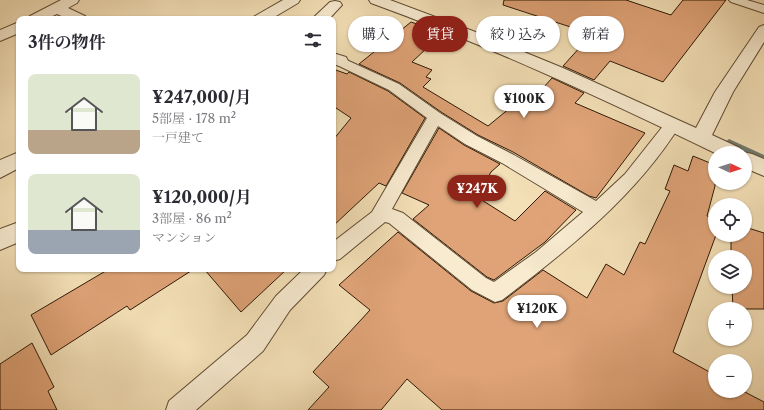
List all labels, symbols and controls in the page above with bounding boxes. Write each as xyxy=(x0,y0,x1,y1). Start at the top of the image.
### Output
chip: 購入 xyxy=(348,16,404,52)
chip: 賃貸 xyxy=(412,16,468,52)
chip: 絞り込み xyxy=(476,16,560,52)
chip: 新着 xyxy=(568,16,624,52)
icon: filters xyxy=(302,29,324,51)
text: 3件の物件 xyxy=(28,32,106,52)
pin: ¥100K xyxy=(496,85,552,119)
text: ¥247,000/月 xyxy=(152,87,252,107)
icon: home xyxy=(60,90,108,138)
text: ¥100K xyxy=(503,90,545,106)
text: 5部屋 · 178 m² xyxy=(152,110,236,126)
text: 一戸建て xyxy=(152,129,204,145)
north arrow xyxy=(708,146,752,190)
map controls xyxy=(708,146,752,398)
pin: ¥247K xyxy=(449,175,505,209)
text: ¥247K xyxy=(456,180,498,196)
text: ¥120,000/月 xyxy=(152,187,252,207)
icon: home xyxy=(60,190,108,238)
button: locate xyxy=(708,198,752,242)
text: 3部屋 · 86 m² xyxy=(152,210,232,226)
text: マンション xyxy=(152,229,216,245)
button: layers xyxy=(708,250,752,294)
pin: ¥120K xyxy=(509,295,565,329)
text: ¥120K xyxy=(516,300,558,316)
button: + xyxy=(708,302,752,346)
button: − xyxy=(708,354,752,398)

